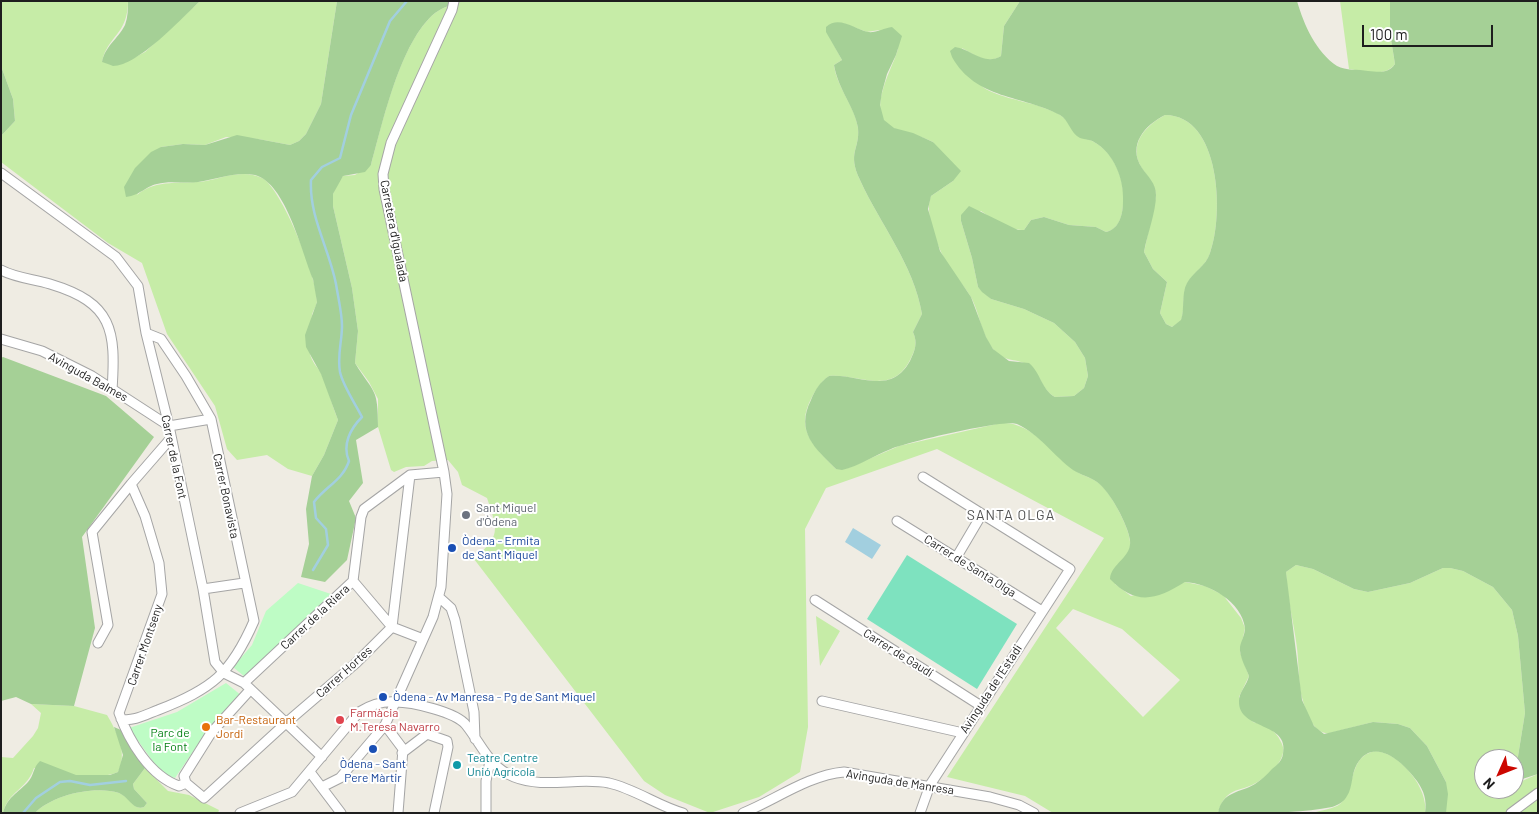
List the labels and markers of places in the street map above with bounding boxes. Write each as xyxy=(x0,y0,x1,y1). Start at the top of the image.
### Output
place label: Sant Miquel d'Òdena xyxy=(476,501,536,529)
marker: Sant Miquel d'Òdena xyxy=(460,509,472,521)
place label: Òdena - Ermita de Sant Miquel xyxy=(462,534,540,562)
marker: Òdena - Ermita de Sant Miquel xyxy=(446,542,458,554)
place label: Òdena - Av Manresa - Pg de Sant Miquel xyxy=(393,690,595,704)
marker: Òdena - Av Manresa - Pg de Sant Miquel xyxy=(377,691,389,703)
place label: Farmàcia M.Teresa Navarro xyxy=(350,706,440,734)
place label: Bar-Restaurant Jordi xyxy=(216,713,296,741)
marker: Farmàcia M.Teresa Navarro xyxy=(334,714,346,726)
marker: Bar-Restaurant Jordi xyxy=(200,721,212,733)
marker: Òdena - Sant Pere Màrtir xyxy=(367,743,379,755)
place label: Teatre Centre Unió Agrícola xyxy=(467,751,538,779)
place label: Òdena - Sant Pere Màrtir xyxy=(340,757,406,785)
marker: Teatre Centre Unió Agrícola xyxy=(451,759,463,771)

